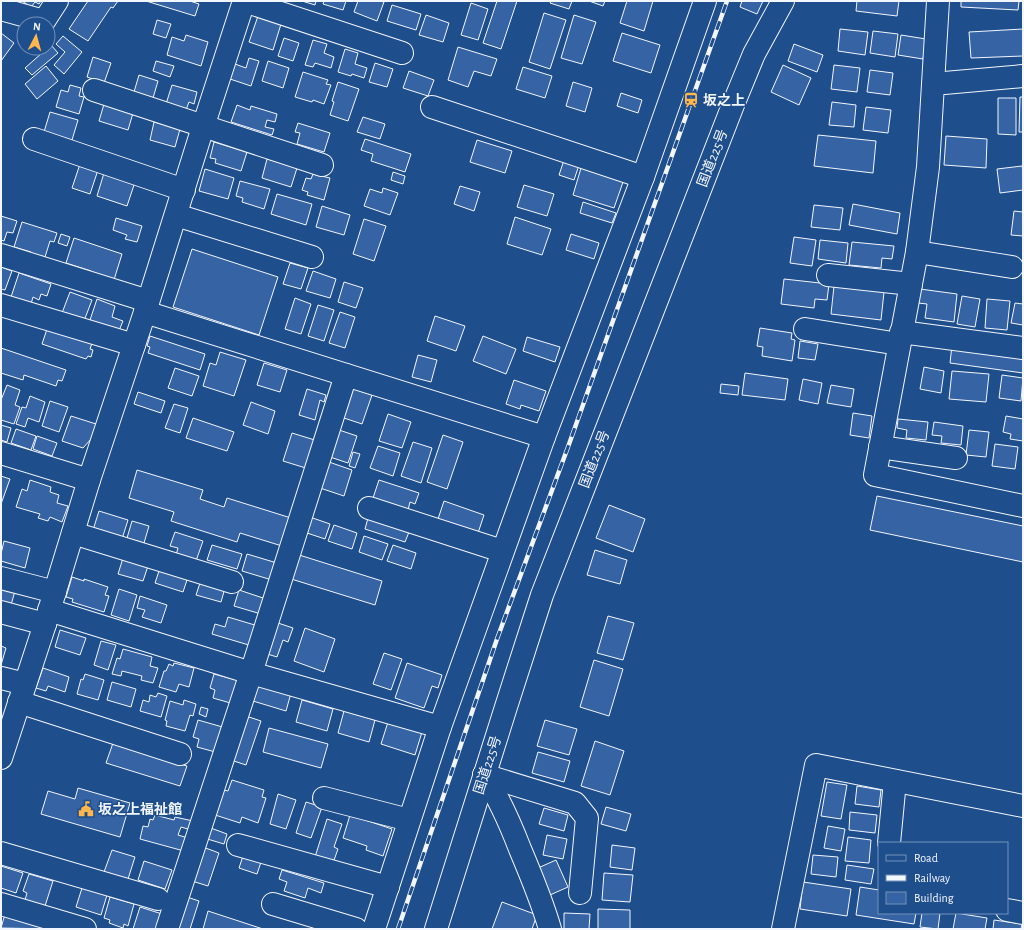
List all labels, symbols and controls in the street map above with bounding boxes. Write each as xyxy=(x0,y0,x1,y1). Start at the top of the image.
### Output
north arrow xyxy=(16,16,56,56)
text: N xyxy=(33,21,41,32)
station icon: 坂之上 xyxy=(682,91,700,109)
place label: 坂之上 xyxy=(703,93,745,108)
street label: 国道225号 xyxy=(695,127,730,189)
street label: 国道225号 xyxy=(577,428,612,490)
street label: 国道225号 xyxy=(471,734,504,796)
public building icon: 坂之上福祉館 xyxy=(77,800,95,818)
place label: 坂之上福祉館 xyxy=(98,802,182,817)
legend xyxy=(878,842,1008,914)
text: Road xyxy=(914,852,938,864)
text: Railway xyxy=(914,872,950,885)
text: Building xyxy=(914,892,954,904)

